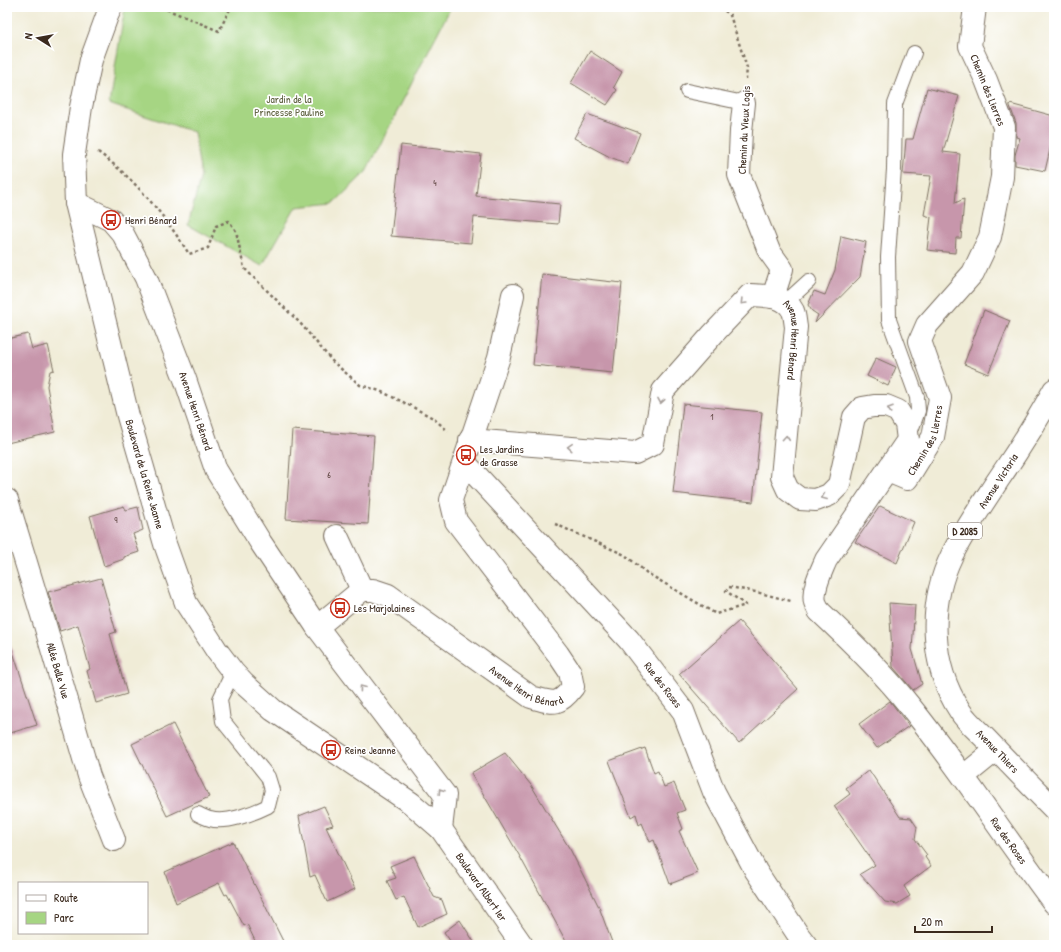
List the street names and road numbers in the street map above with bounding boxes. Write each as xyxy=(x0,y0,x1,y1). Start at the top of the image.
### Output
street label: Chemin des Lierres xyxy=(967,52,1009,128)
street label: Chemin du Vieux Logis xyxy=(735,85,753,175)
street label: Avenue Henri Bénard xyxy=(780,296,803,381)
street label: Avenue Henri Bénard xyxy=(176,370,216,453)
street label: Chemin des Lierres xyxy=(904,404,946,478)
street label: Boulevard de la Reine Jeanne xyxy=(122,418,167,531)
street label: Avenue Victoria xyxy=(975,450,1021,511)
road number: D 2085 xyxy=(948,523,982,539)
street label: Allée Belle Vue xyxy=(43,641,73,701)
street label: Rue des Roses xyxy=(641,659,685,711)
street label: Avenue Henri Bénard xyxy=(486,662,566,709)
street label: Avenue Thiers xyxy=(973,726,1022,776)
street label: Rue des Roses xyxy=(987,814,1030,867)
street label: Boulevard Albert Ier xyxy=(453,850,511,925)

